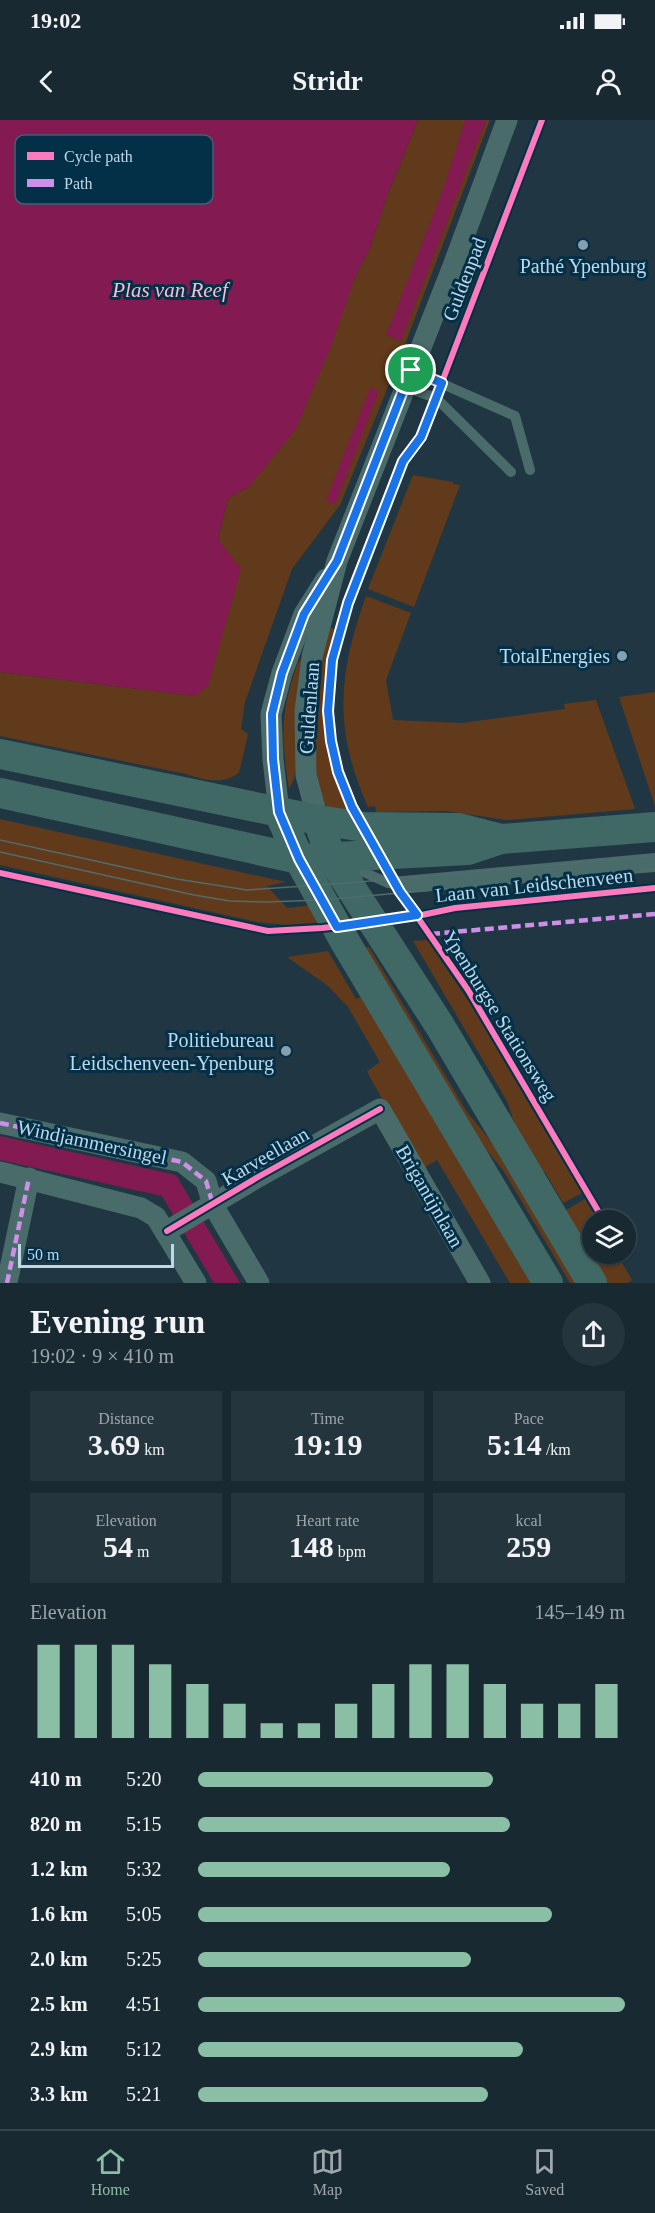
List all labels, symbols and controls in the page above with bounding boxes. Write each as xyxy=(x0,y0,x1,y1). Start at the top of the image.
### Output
text: 19:02 xyxy=(30,8,81,33)
icon: back xyxy=(30,65,63,98)
icon: person xyxy=(592,65,625,98)
text: Stridr xyxy=(292,66,363,96)
legend xyxy=(15,135,213,204)
text: Cycle path xyxy=(64,148,133,166)
text: Path xyxy=(64,175,92,192)
street label: Guldenpad xyxy=(438,234,491,324)
marker: Pathé Ypenburg xyxy=(576,238,590,252)
place label: Pathé Ypenburg xyxy=(520,255,646,278)
water label: Plas van Reef xyxy=(111,278,231,302)
pin xyxy=(385,344,436,395)
icon: arrive xyxy=(394,353,427,386)
place label: TotalEnergies xyxy=(500,645,610,668)
marker: TotalEnergies xyxy=(615,649,629,663)
street label: Guldenlaan xyxy=(295,661,323,755)
street label: Laan van Leidschenveen xyxy=(434,864,634,906)
street label: Ypenburgse Stationsweg xyxy=(438,927,562,1106)
place label: Politiebureau Leidschenveen-Ypenburg xyxy=(70,1029,274,1075)
marker: Politiebureau Leidschenveen-Ypenburg xyxy=(279,1044,293,1058)
street label: Windjammersingel xyxy=(15,1115,169,1170)
street label: Karveellaan xyxy=(218,1122,312,1190)
street label: Brigantijnlaan xyxy=(391,1141,468,1252)
map controls xyxy=(582,1210,636,1264)
button: layers xyxy=(582,1210,636,1264)
scale bar xyxy=(18,1241,174,1268)
text: 50 m xyxy=(27,1246,59,1263)
button: share xyxy=(562,1303,625,1366)
text: Evening run xyxy=(30,1304,205,1340)
text: 19:02 · 9 × 410 m xyxy=(30,1345,174,1367)
text: Distance xyxy=(98,1410,154,1427)
text: Time xyxy=(311,1410,344,1427)
text: Pace xyxy=(514,1410,544,1427)
text: 3.69 xyxy=(88,1428,140,1461)
text: 19:19 xyxy=(292,1428,362,1461)
text: 5:14 xyxy=(487,1428,542,1461)
text: km xyxy=(140,1441,165,1458)
text: /km xyxy=(542,1441,571,1458)
text: Elevation xyxy=(96,1512,157,1529)
text: Heart rate xyxy=(296,1512,359,1529)
text: kcal xyxy=(515,1512,542,1529)
text: 54 xyxy=(103,1530,133,1563)
text: 148 xyxy=(289,1530,334,1563)
text: 259 xyxy=(506,1530,551,1563)
text: m xyxy=(133,1543,149,1560)
text: bpm xyxy=(334,1543,366,1560)
text: Elevation xyxy=(30,1601,107,1623)
text: 145–149 m xyxy=(534,1601,625,1623)
text: 410 m xyxy=(30,1768,82,1790)
text: 5:20 xyxy=(126,1768,162,1790)
text: 820 m xyxy=(30,1813,82,1835)
text: 5:15 xyxy=(126,1813,162,1835)
text: 1.2 km xyxy=(30,1858,88,1880)
text: 5:32 xyxy=(126,1858,162,1880)
text: 1.6 km xyxy=(30,1903,88,1925)
text: 5:05 xyxy=(126,1903,162,1925)
text: 2.0 km xyxy=(30,1948,88,1970)
text: 5:25 xyxy=(126,1948,162,1970)
text: 2.5 km xyxy=(30,1993,88,2015)
text: 4:51 xyxy=(126,1993,162,2015)
text: 2.9 km xyxy=(30,2038,88,2060)
text: 5:12 xyxy=(126,2038,162,2060)
text: 3.3 km xyxy=(30,2083,88,2105)
text: 5:21 xyxy=(126,2083,162,2105)
tab: Home xyxy=(91,2145,130,2199)
tab: Map xyxy=(311,2145,344,2199)
tab: Saved xyxy=(525,2145,564,2199)

